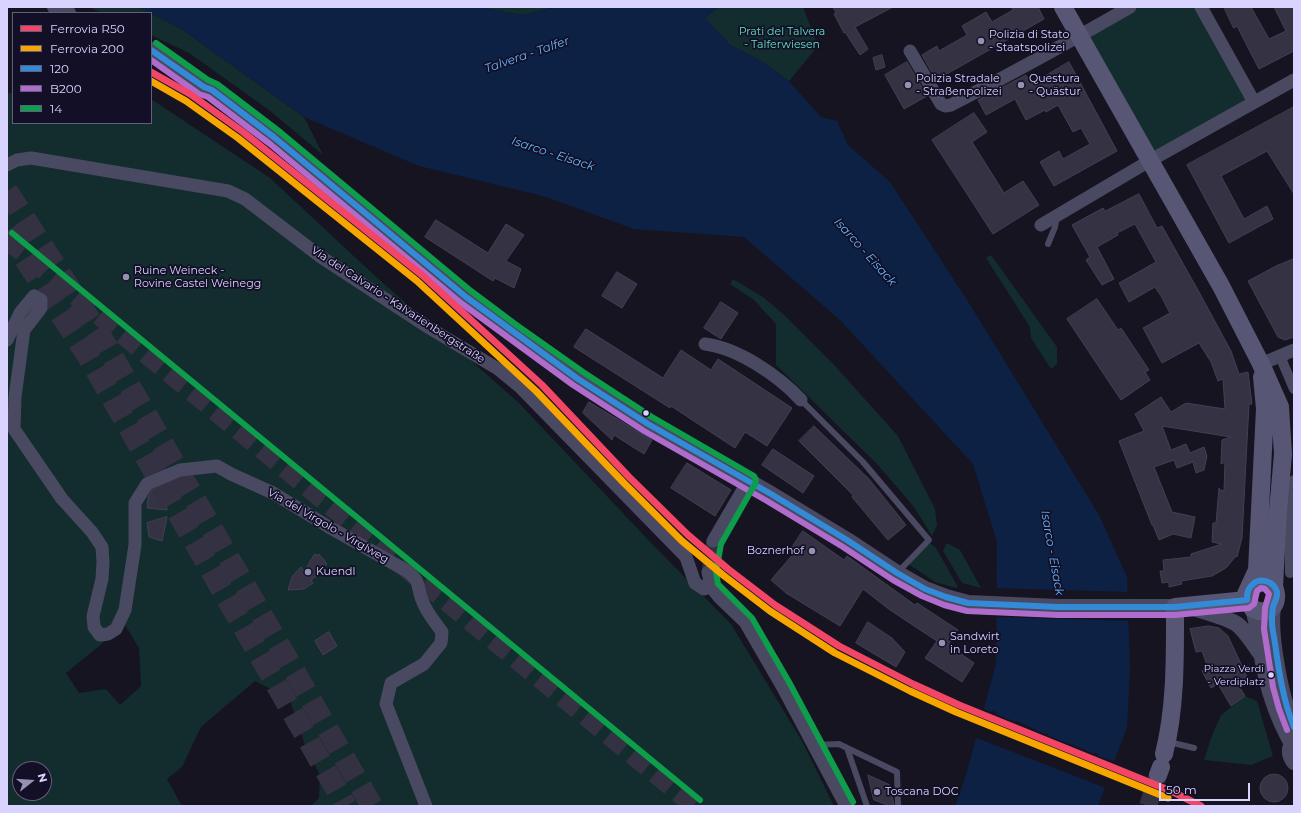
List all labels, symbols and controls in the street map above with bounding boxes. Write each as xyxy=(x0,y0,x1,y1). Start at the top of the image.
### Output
legend xyxy=(12,12,152,124)
text: Ferrovia R50 xyxy=(50,21,125,36)
park label: Prati del Talvera - Talferwiesen xyxy=(739,25,825,51)
place label: Polizia di Stato - Staatspolizei xyxy=(989,28,1069,54)
water label: Talvera - Talfer xyxy=(483,34,571,76)
marker: Polizia di Stato - Staatspolizei xyxy=(976,36,986,46)
text: Ferrovia 200 xyxy=(50,41,124,56)
text: 120 xyxy=(50,61,69,76)
place label: Polizia Stradale - Straßenpolizei xyxy=(916,72,1002,98)
place label: Questura - Quästur xyxy=(1029,72,1081,98)
marker: Polizia Stradale - Straßenpolizei xyxy=(903,80,913,90)
marker: Questura - Quästur xyxy=(1016,80,1026,90)
text: B200 xyxy=(50,81,82,96)
text: 14 xyxy=(50,101,62,116)
water label: Isarco - Eisack xyxy=(510,134,596,174)
water label: Isarco - Eisack xyxy=(831,215,899,289)
street label: Via del Calvario - Kalvarienbergstraße xyxy=(309,244,487,366)
place label: Ruine Weineck - Rovine Castel Weinegg xyxy=(134,264,261,290)
marker: Ruine Weineck - Rovine Castel Weinegg xyxy=(121,272,131,282)
unlabelled marker xyxy=(641,408,651,418)
street label: Via del Virgolo - Virglweg xyxy=(265,486,391,566)
water label: Isarco - Eisack xyxy=(1037,509,1067,597)
place label: Boznerhof xyxy=(747,544,804,558)
marker: Boznerhof xyxy=(807,546,817,556)
place label: Kuendl xyxy=(316,565,356,579)
marker: Kuendl xyxy=(303,567,313,577)
place label: Sandwirt in Loreto xyxy=(950,630,1000,656)
marker: Sandwirt in Loreto xyxy=(937,638,947,648)
place label: Piazza Verdi - Verdiplatz xyxy=(1204,663,1264,686)
marker: Piazza Verdi - Verdiplatz xyxy=(1266,670,1276,680)
north arrow xyxy=(12,761,52,801)
text: N xyxy=(35,771,51,784)
scale bar xyxy=(1161,775,1252,801)
text: 50 m xyxy=(1166,782,1197,797)
place label: Toscana DOC xyxy=(885,785,959,799)
marker: Toscana DOC xyxy=(872,787,882,797)

